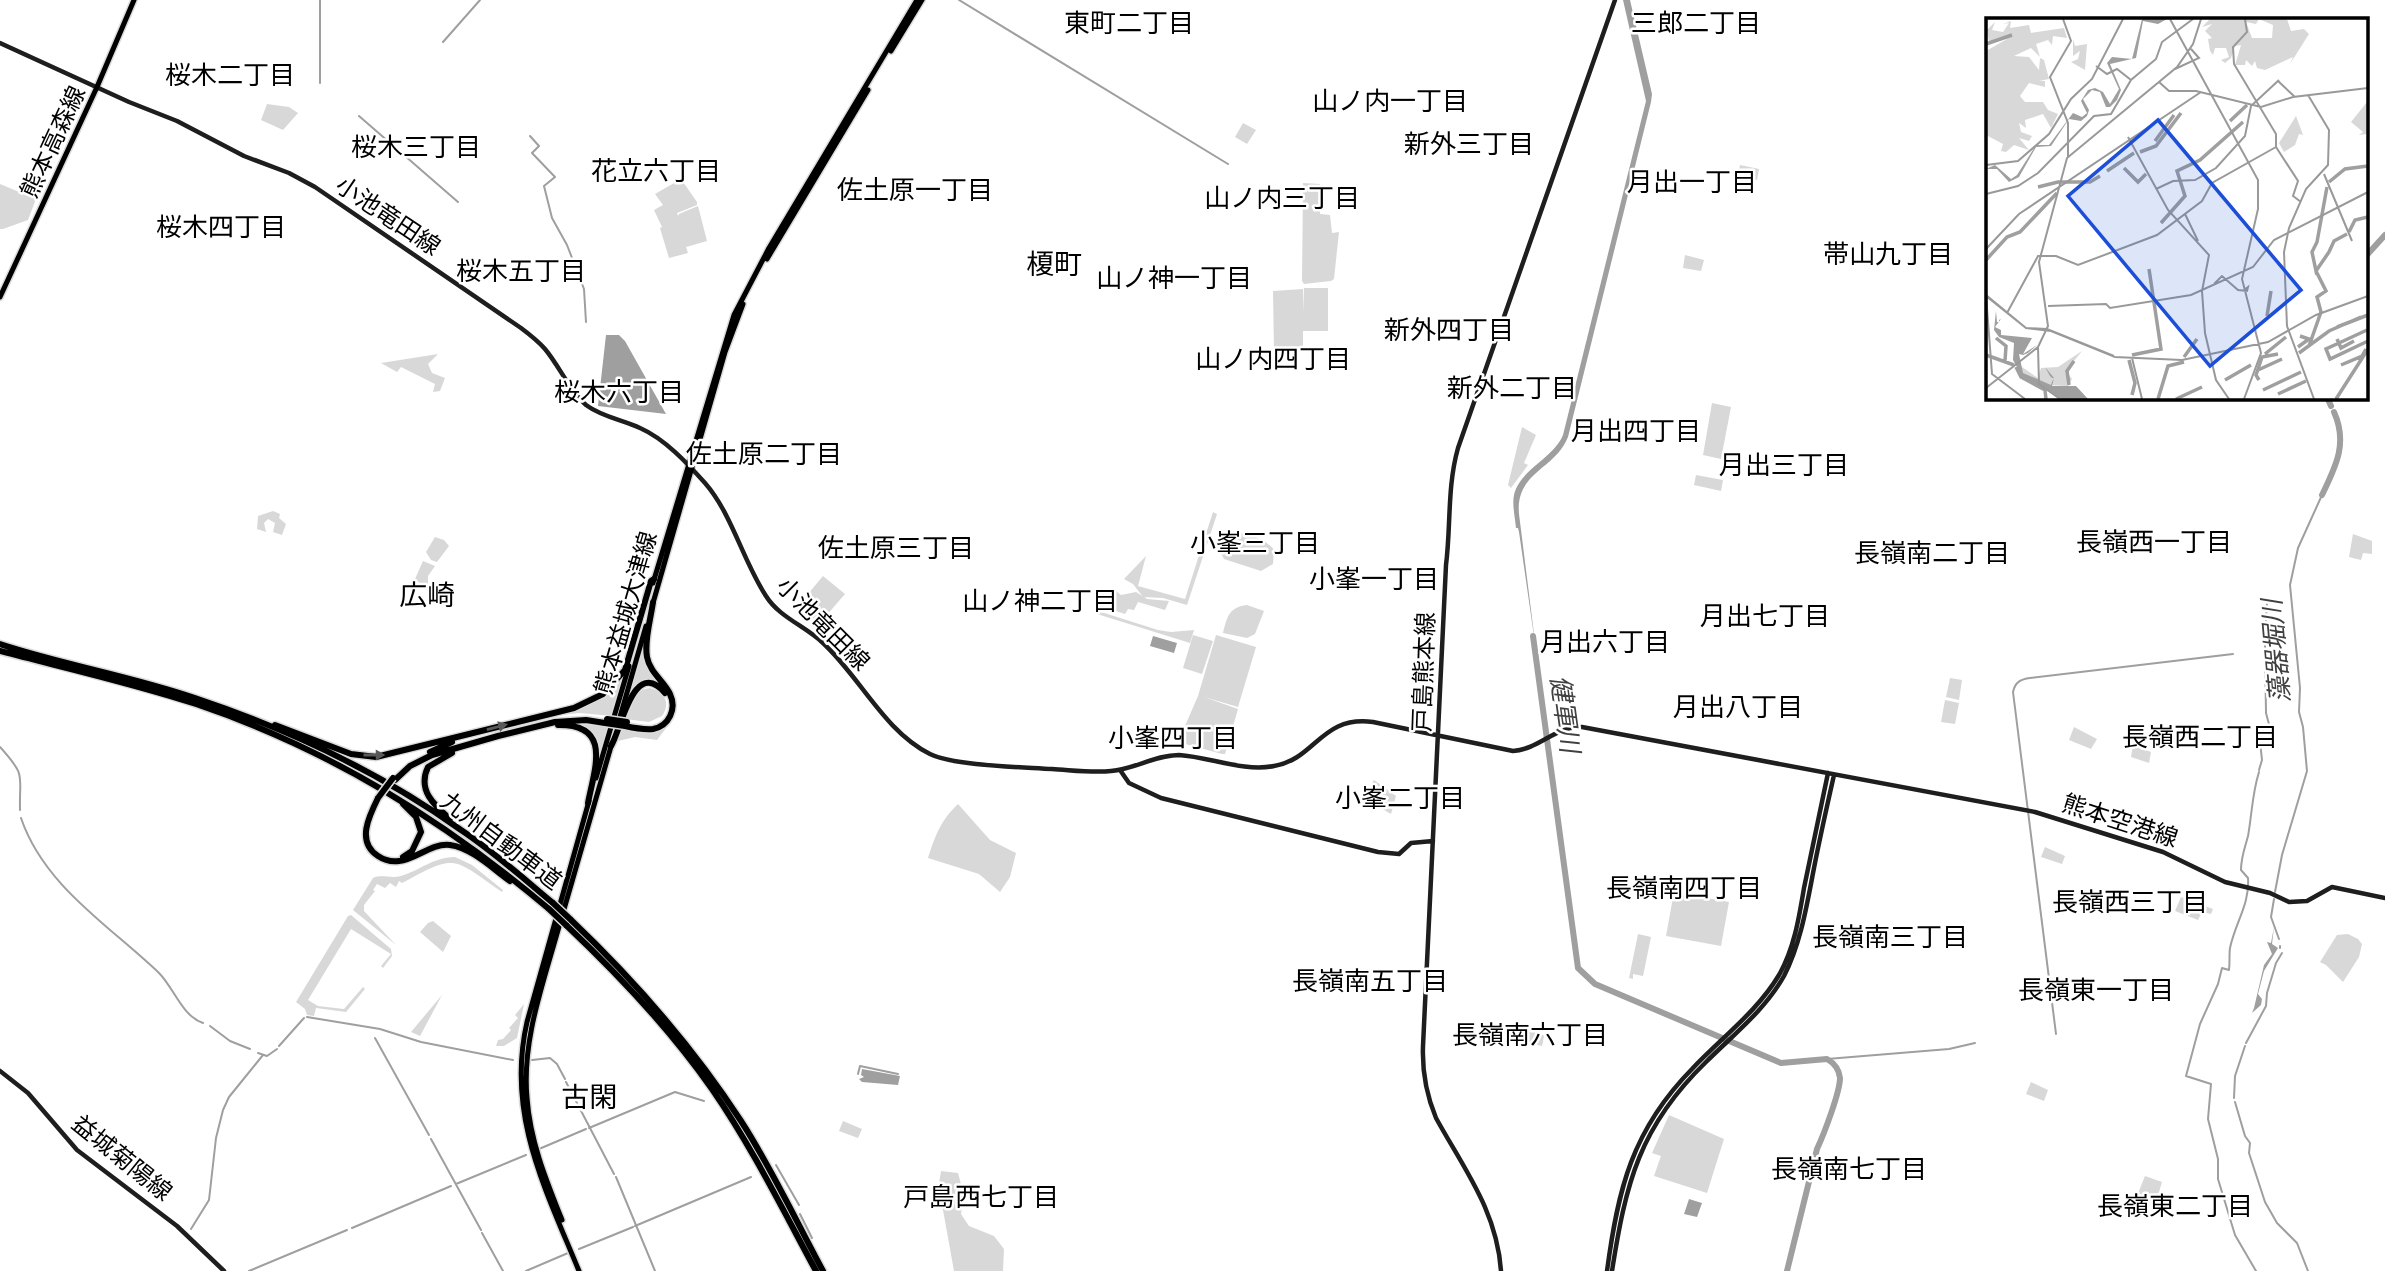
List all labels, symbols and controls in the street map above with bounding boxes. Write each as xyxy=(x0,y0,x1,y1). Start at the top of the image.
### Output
district label: 東町二丁目 xyxy=(1064,8,1194,40)
district label: 三郎二丁目 xyxy=(1631,8,1761,40)
inset map xyxy=(1986,18,2368,399)
district label: 桜木二丁目 xyxy=(165,60,295,92)
street label: 熊本高森線 xyxy=(14,81,92,203)
district label: 山ノ内一丁目 xyxy=(1312,86,1468,118)
district label: 新外三丁目 xyxy=(1404,129,1534,161)
district label: 桜木三丁目 xyxy=(351,132,481,164)
district label: 花立六丁目 xyxy=(591,156,721,188)
district label: 月出一丁目 xyxy=(1627,167,1757,199)
street label: 小池竜田線 xyxy=(330,170,446,262)
district label: 佐土原一丁目 xyxy=(837,175,993,207)
district label: 山ノ内三丁目 xyxy=(1204,183,1360,215)
district label: 桜木四丁目 xyxy=(156,212,286,244)
district label: 帯山九丁目 xyxy=(1823,239,1953,271)
district label: 榎町 xyxy=(1026,248,1082,282)
district label: 桜木五丁目 xyxy=(456,256,586,288)
district label: 山ノ神一丁目 xyxy=(1096,263,1252,295)
district label: 新外四丁目 xyxy=(1384,315,1514,347)
district label: 山ノ内四丁目 xyxy=(1195,344,1351,376)
district label: 新外二丁目 xyxy=(1447,373,1577,405)
district label: 桜木六丁目 xyxy=(554,377,684,409)
district label: 月出四丁目 xyxy=(1571,416,1701,448)
district label: 佐土原二丁目 xyxy=(686,439,842,471)
district label: 月出三丁目 xyxy=(1719,450,1849,482)
district label: 長嶺西一丁目 xyxy=(2076,527,2232,559)
street label: 熊本益城大津線 xyxy=(588,528,664,698)
district label: 小峯三丁目 xyxy=(1190,528,1320,560)
district label: 佐土原三丁目 xyxy=(818,533,974,565)
district label: 長嶺南二丁目 xyxy=(1854,538,2010,570)
district label: 小峯一丁目 xyxy=(1309,564,1439,596)
street label: 小池竜田線 xyxy=(770,571,876,677)
district label: 広崎 xyxy=(399,579,455,613)
district label: 山ノ神二丁目 xyxy=(962,586,1118,618)
water label: 藻器堀川 xyxy=(2256,595,2297,704)
district label: 月出七丁目 xyxy=(1700,601,1830,633)
street label: 戸島熊本線 xyxy=(1407,612,1441,732)
district label: 月出六丁目 xyxy=(1540,627,1670,659)
water label: 健軍川 xyxy=(1543,673,1586,758)
district label: 月出八丁目 xyxy=(1673,692,1803,724)
one-way arrow xyxy=(486,721,508,732)
district label: 長嶺西二丁目 xyxy=(2122,722,2278,754)
district label: 小峯四丁目 xyxy=(1108,723,1238,755)
one-way arrow xyxy=(363,749,385,761)
district label: 小峯二丁目 xyxy=(1335,783,1465,815)
street label: 九州自動車道 xyxy=(434,786,568,896)
street label: 熊本空港線 xyxy=(2058,788,2182,854)
district label: 長嶺南四丁目 xyxy=(1606,873,1762,905)
district label: 長嶺西三丁目 xyxy=(2052,887,2208,919)
district label: 長嶺南三丁目 xyxy=(1812,922,1968,954)
district label: 長嶺南五丁目 xyxy=(1292,966,1448,998)
district label: 長嶺東一丁目 xyxy=(2018,975,2174,1007)
district label: 長嶺南六丁目 xyxy=(1452,1020,1608,1052)
district label: 古閑 xyxy=(561,1081,617,1115)
street label: 益城菊陽線 xyxy=(66,1109,178,1207)
district label: 長嶺南七丁目 xyxy=(1771,1154,1927,1186)
district label: 戸島西七丁目 xyxy=(903,1182,1059,1214)
district label: 長嶺東二丁目 xyxy=(2097,1191,2253,1223)

